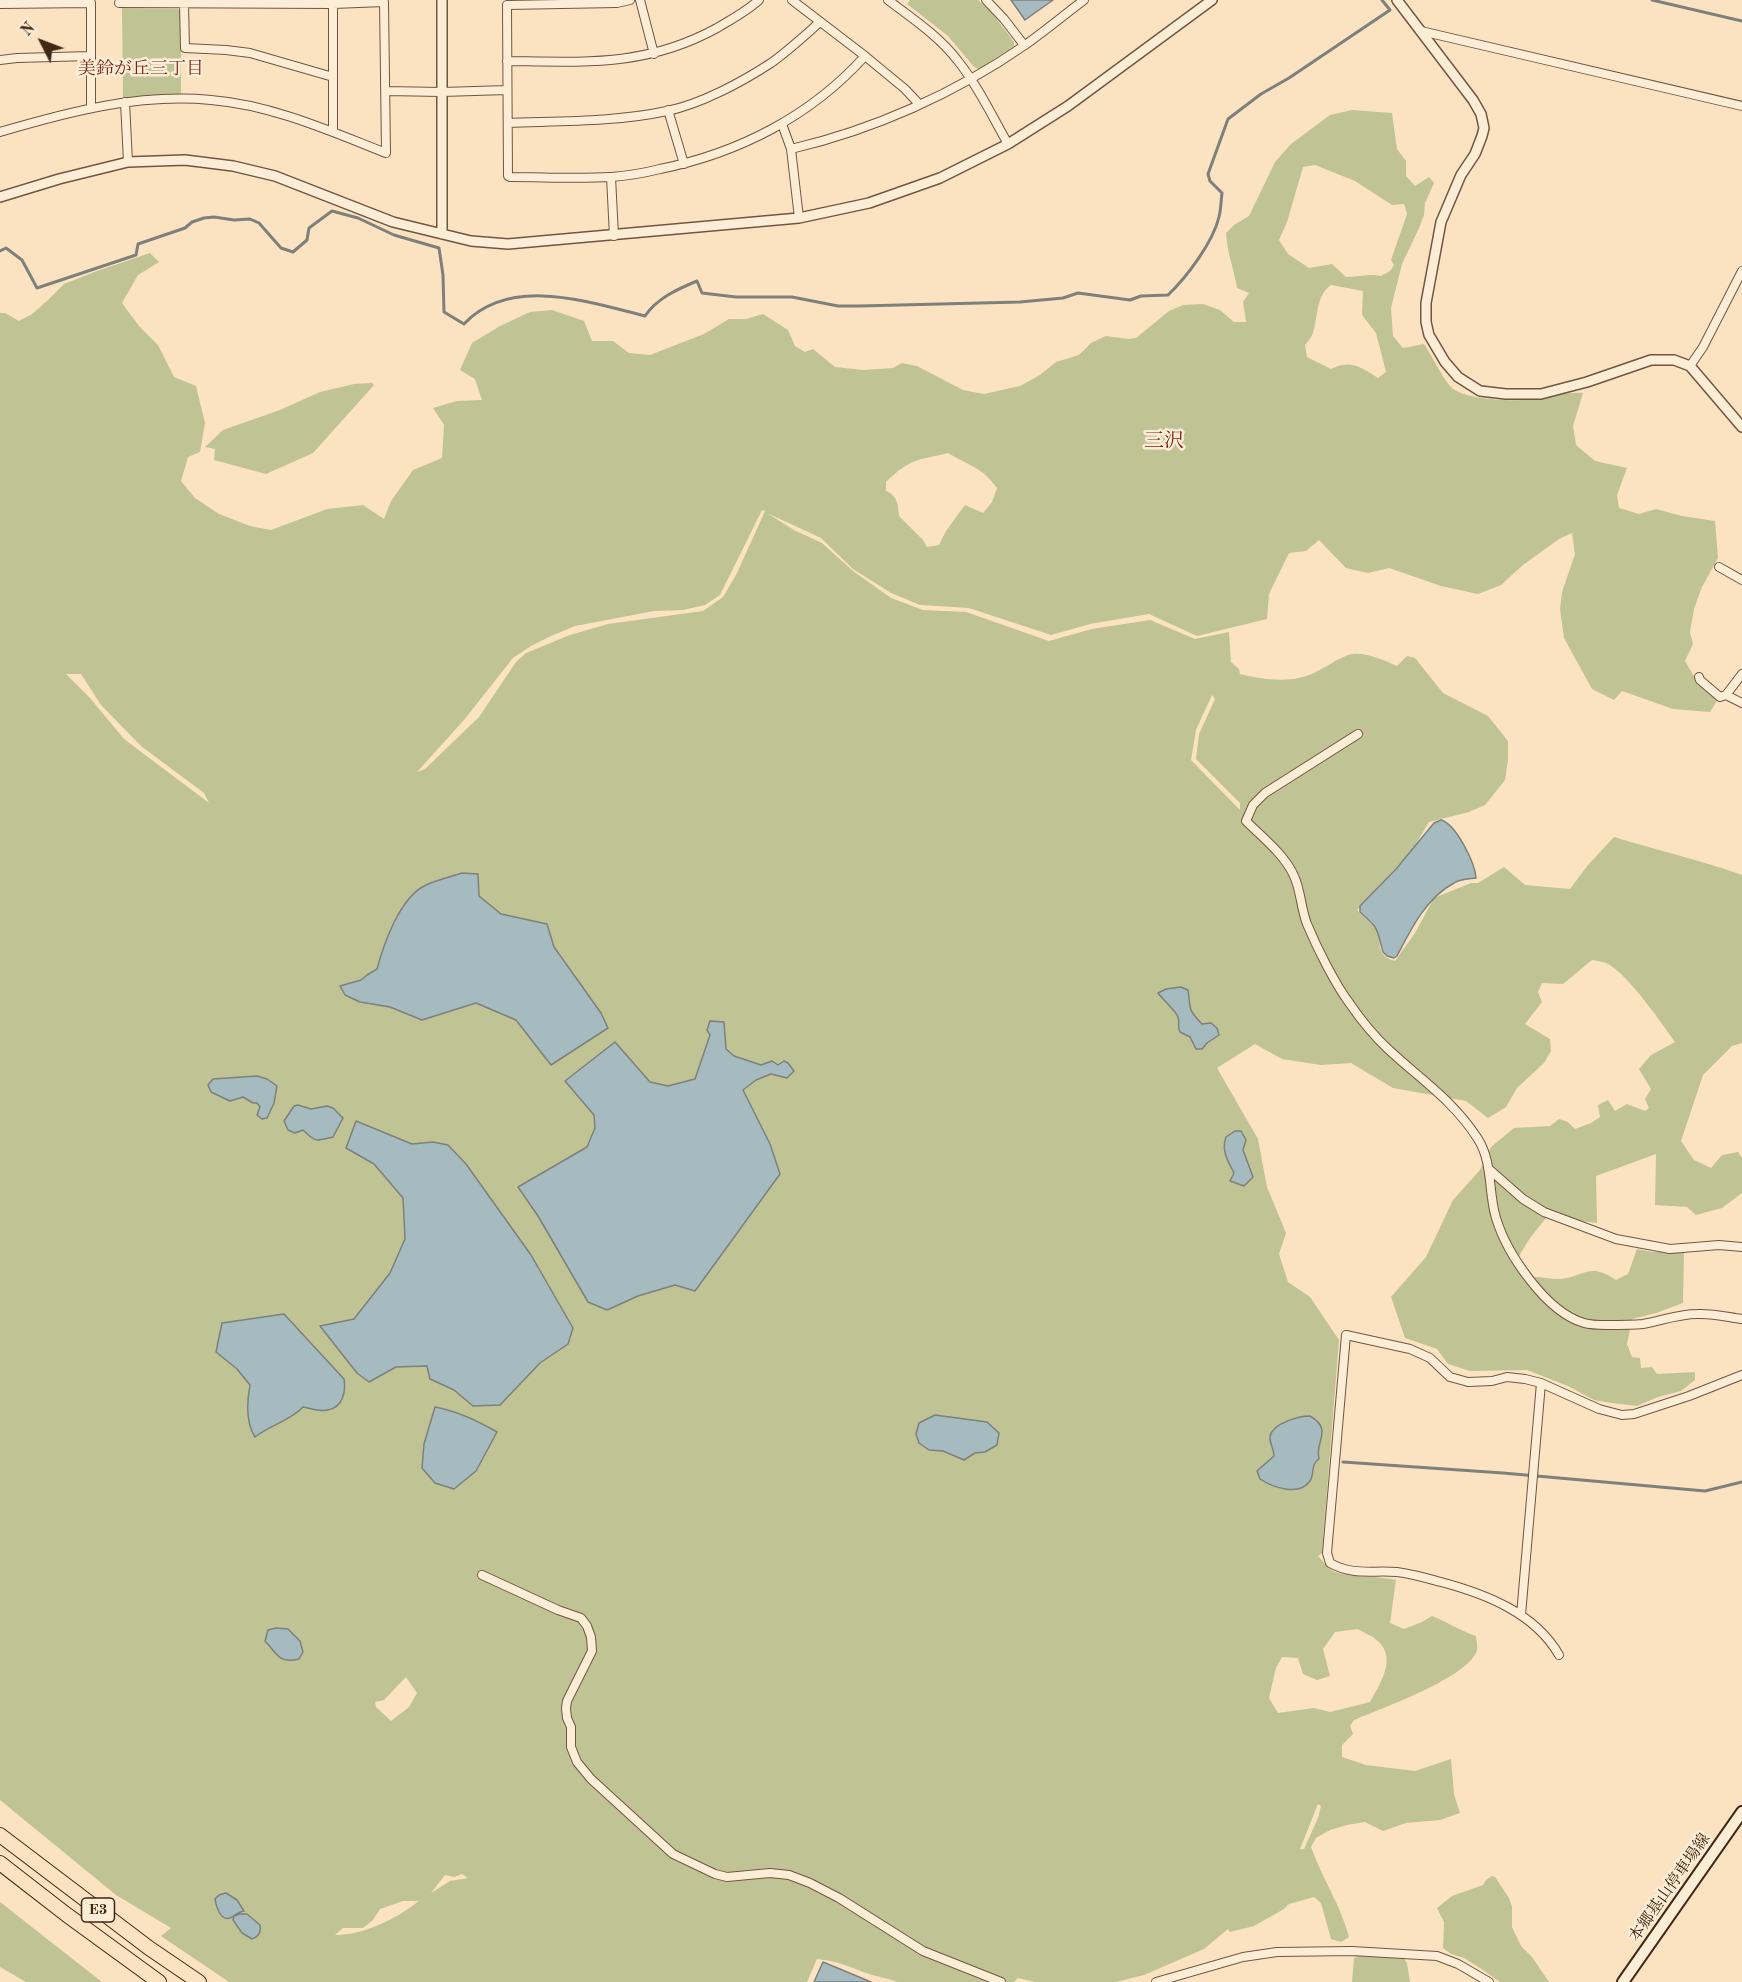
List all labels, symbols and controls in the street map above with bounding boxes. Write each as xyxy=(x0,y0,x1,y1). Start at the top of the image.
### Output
north arrow xyxy=(12,12,72,72)
text: N xyxy=(19,20,39,40)
district label: 美鈴が丘三丁目 xyxy=(78,58,204,80)
district label: 三沢 xyxy=(1144,430,1184,454)
street label: 本郷基山停車場線 xyxy=(1625,1830,1715,1946)
road number: E3 xyxy=(82,1898,114,1922)

